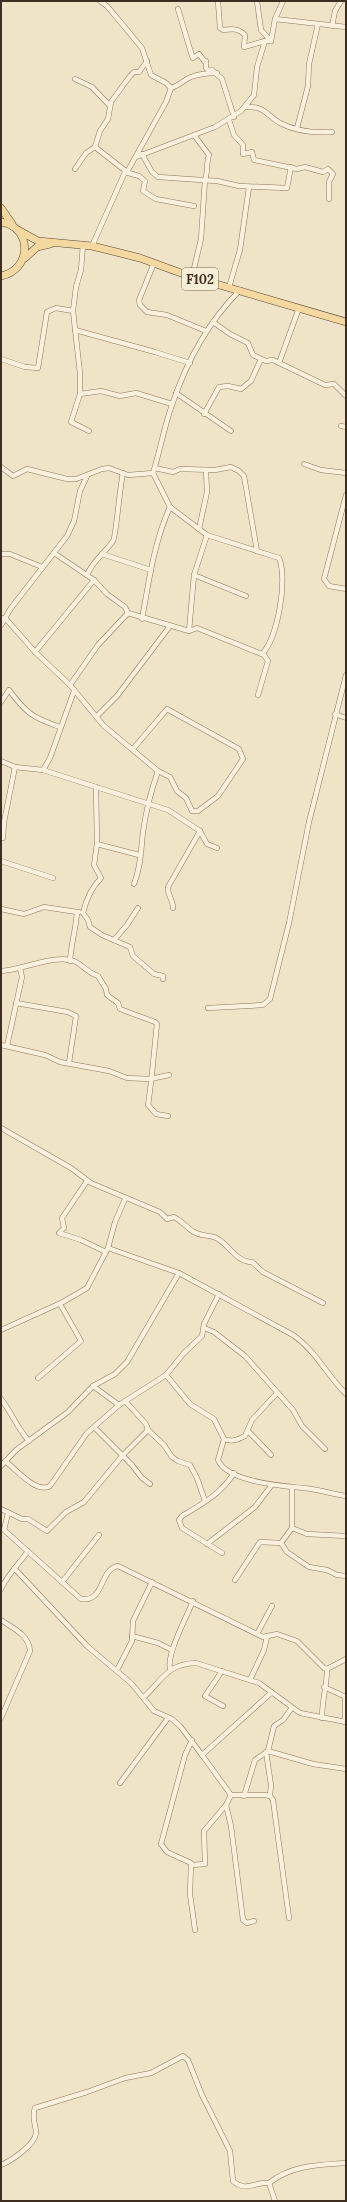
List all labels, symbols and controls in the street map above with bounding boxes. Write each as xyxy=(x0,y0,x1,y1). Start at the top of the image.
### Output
road number: F102 xyxy=(182,268,218,290)

